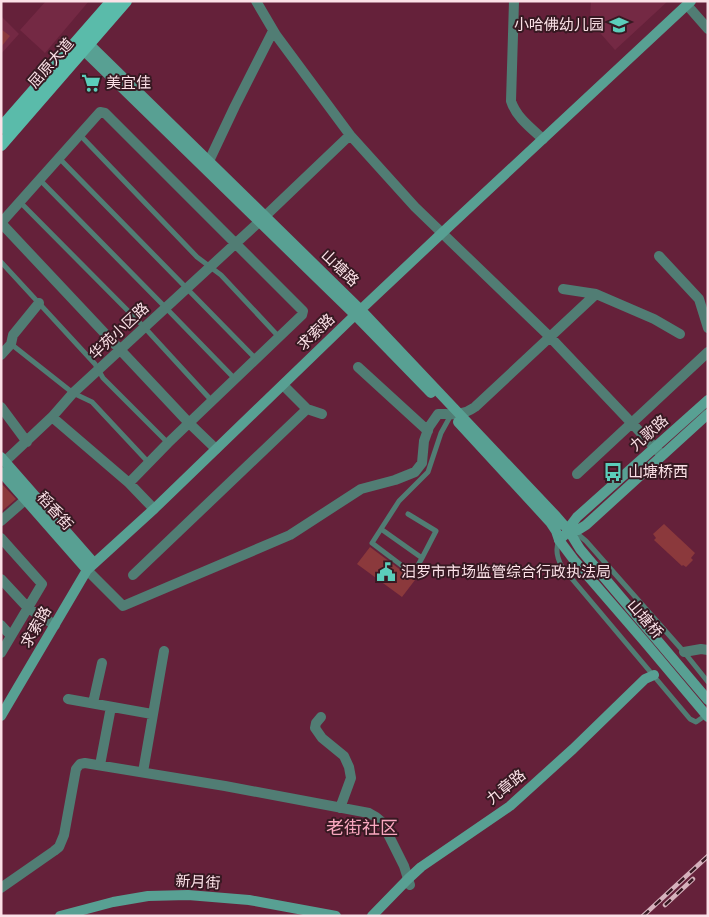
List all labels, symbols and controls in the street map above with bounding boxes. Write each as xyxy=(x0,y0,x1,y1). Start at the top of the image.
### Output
school or university icon: 小哈佛幼儿园 xyxy=(608,14,630,36)
place label: 小哈佛幼儿园 xyxy=(514,16,604,33)
street label: 屈原大道 xyxy=(25,34,77,91)
supermarket icon: 美宜佳 xyxy=(80,72,102,94)
place label: 美宜佳 xyxy=(106,74,151,91)
street label: 山塘路 xyxy=(318,246,362,289)
street label: 华苑小区路 xyxy=(85,299,152,362)
street label: 求索路 xyxy=(294,310,338,353)
street label: 九歌路 xyxy=(626,411,671,454)
bus stop icon: 山塘桥西 xyxy=(602,461,624,483)
place label: 山塘桥西 xyxy=(628,463,688,480)
street label: 稻香街 xyxy=(34,488,77,533)
public building icon: 汨罗市市场监管综合行政执法局 xyxy=(375,561,397,583)
place label: 汨罗市市场监管综合行政执法局 xyxy=(401,563,611,580)
street label: 山塘桥 xyxy=(624,596,667,641)
street label: 求索路 xyxy=(17,603,54,650)
street label: 九章路 xyxy=(483,766,529,807)
district label: 老街社区 xyxy=(326,818,398,838)
street label: 新月街 xyxy=(175,872,221,891)

